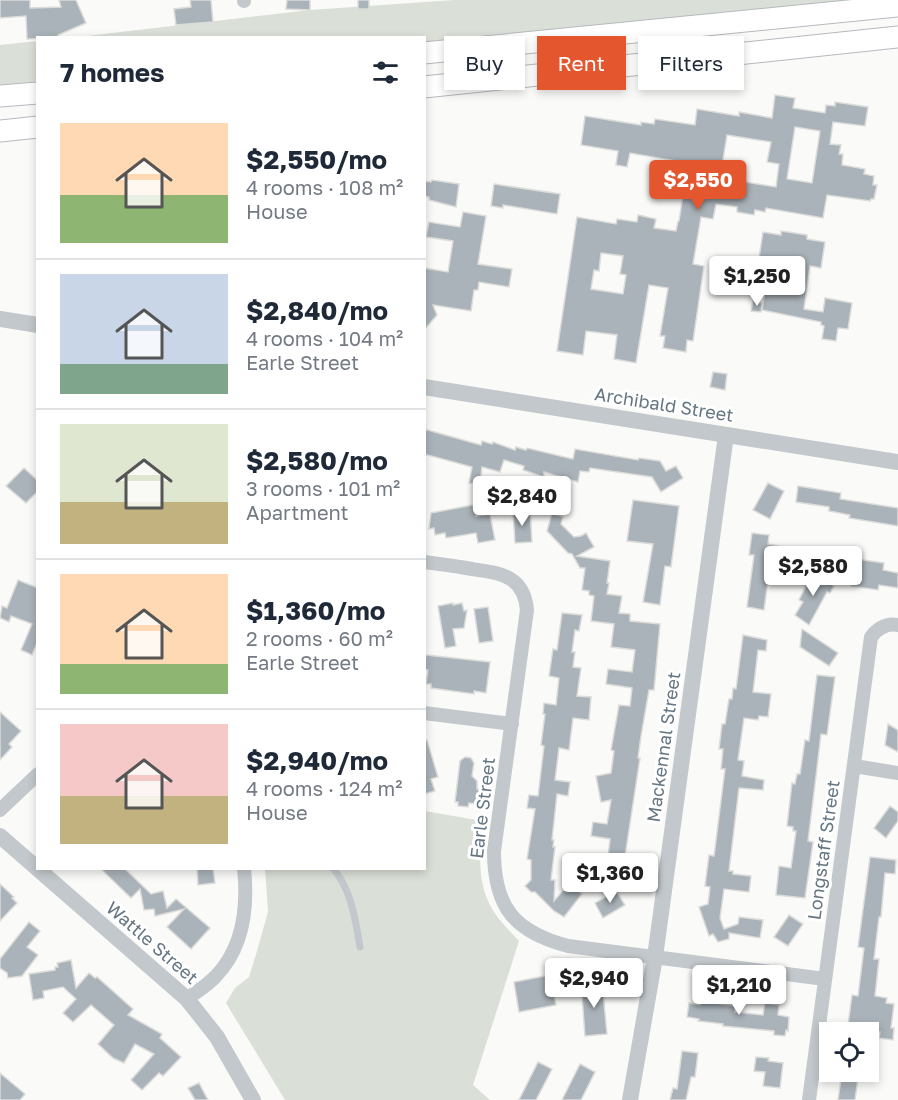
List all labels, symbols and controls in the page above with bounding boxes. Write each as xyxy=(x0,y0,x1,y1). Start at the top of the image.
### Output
chip: Buy xyxy=(444,36,525,90)
chip: Rent xyxy=(537,36,626,90)
chip: Filters xyxy=(638,36,744,90)
icon: filters xyxy=(369,56,402,89)
text: 7 homes xyxy=(60,57,165,88)
text: $2,550/mo xyxy=(246,144,387,175)
icon: home xyxy=(108,147,180,219)
pin: $2,550 xyxy=(649,160,747,211)
text: $2,550 xyxy=(663,167,733,191)
text: 4 rooms · 108 m² xyxy=(246,175,403,199)
text: House xyxy=(246,199,308,223)
pin: $1,250 xyxy=(708,256,806,307)
text: $1,250 xyxy=(723,263,791,287)
text: $2,840/mo xyxy=(246,295,388,326)
icon: home xyxy=(108,298,180,370)
text: 4 rooms · 104 m² xyxy=(246,326,403,350)
text: Earle Street xyxy=(246,350,359,374)
street label: Archibald Street xyxy=(593,382,735,426)
text: $2,580/mo xyxy=(246,445,388,476)
icon: home xyxy=(108,448,180,520)
text: 3 rooms · 101 m² xyxy=(246,476,400,500)
pin: $2,840 xyxy=(473,476,571,527)
text: $2,840 xyxy=(487,483,557,507)
text: Apartment xyxy=(246,500,349,524)
pin: $2,580 xyxy=(764,546,862,597)
text: $2,580 xyxy=(778,553,848,577)
text: $1,360/mo xyxy=(246,595,385,626)
icon: home xyxy=(108,598,180,670)
text: 2 rooms · 60 m² xyxy=(246,626,393,650)
text: Earle Street xyxy=(246,650,359,674)
street label: Mackennal Street xyxy=(642,670,684,823)
text: $2,940/mo xyxy=(246,745,388,776)
icon: home xyxy=(108,748,180,820)
street label: Earle Street xyxy=(465,756,499,860)
text: 4 rooms · 124 m² xyxy=(246,776,403,800)
street label: Longstaff Street xyxy=(802,779,844,921)
text: House xyxy=(246,800,308,824)
pin: $1,360 xyxy=(561,853,659,904)
text: $1,360 xyxy=(576,860,644,884)
street label: Wattle Street xyxy=(102,896,203,988)
pin: $2,940 xyxy=(545,958,643,1009)
text: $2,940 xyxy=(559,965,629,989)
pin: $1,210 xyxy=(690,965,788,1016)
text: $1,210 xyxy=(706,972,772,996)
map controls xyxy=(819,1022,879,1082)
button: locate xyxy=(819,1022,879,1082)

